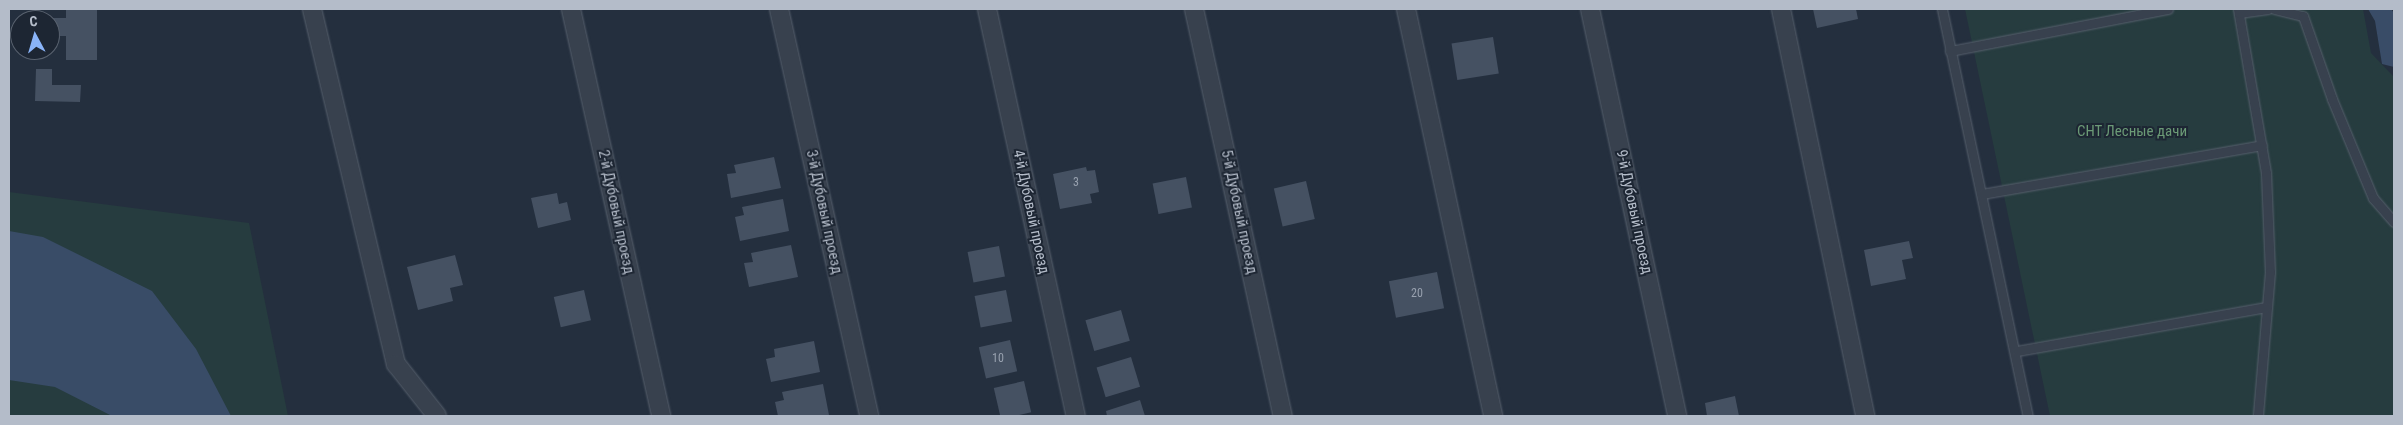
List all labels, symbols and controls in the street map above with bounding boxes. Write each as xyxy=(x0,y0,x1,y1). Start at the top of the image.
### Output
north arrow xyxy=(10,10,60,60)
text: С xyxy=(29,13,38,29)
park label: СНТ Лесные дачи xyxy=(2077,123,2187,141)
street label: 2-й Дубовый проезд xyxy=(594,148,638,276)
street label: 3-й Дубовый проезд xyxy=(802,148,846,276)
street label: 4-й Дубовый проезд xyxy=(1009,148,1053,276)
street label: 5-й Дубовый проезд xyxy=(1217,148,1261,276)
street label: 9-й Дубовый проезд xyxy=(1612,148,1656,276)
house number: 3 xyxy=(1073,176,1079,190)
house number: 20 xyxy=(1411,287,1423,301)
house number: 10 xyxy=(992,352,1004,366)

